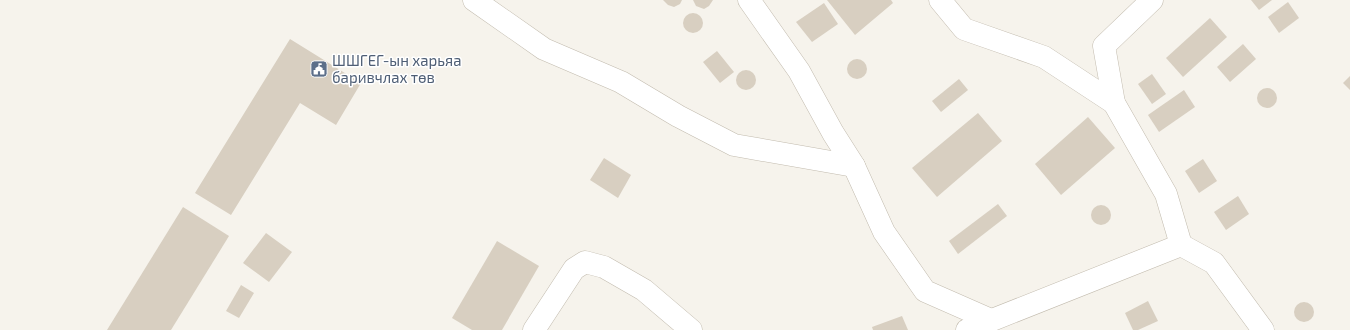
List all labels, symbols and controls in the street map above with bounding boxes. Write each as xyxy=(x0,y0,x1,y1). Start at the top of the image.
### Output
place label: ШШГЕГ-ын харьяа баривчлах төв xyxy=(332,51,461,86)
public building icon: ШШГЕГ-ын харьяа баривчлах төв xyxy=(309,59,329,79)

